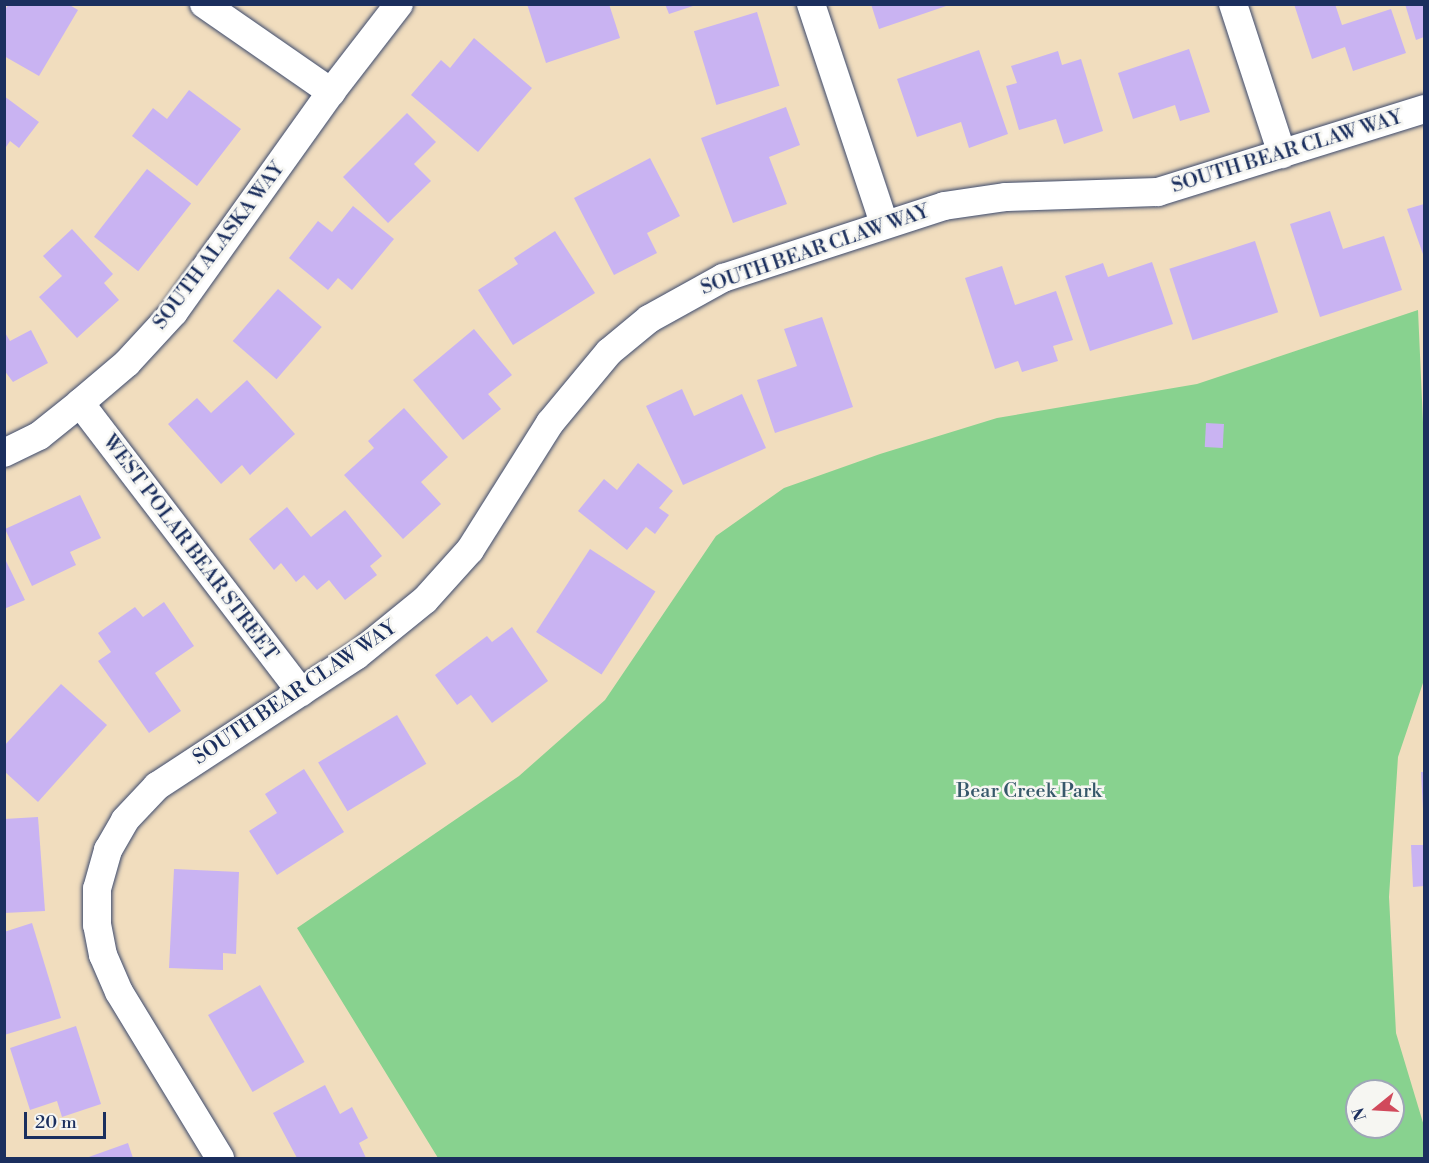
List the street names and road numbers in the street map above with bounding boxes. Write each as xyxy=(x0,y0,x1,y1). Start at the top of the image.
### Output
street label: SOUTH BEAR CLAW WAY xyxy=(1169,105,1405,199)
street label: SOUTH ALASKA WAY xyxy=(148,158,290,334)
street label: SOUTH BEAR CLAW WAY xyxy=(698,200,932,300)
street label: WEST POLAR BEAR STREET xyxy=(97,430,283,666)
street label: SOUTH BEAR CLAW WAY xyxy=(189,616,401,770)

